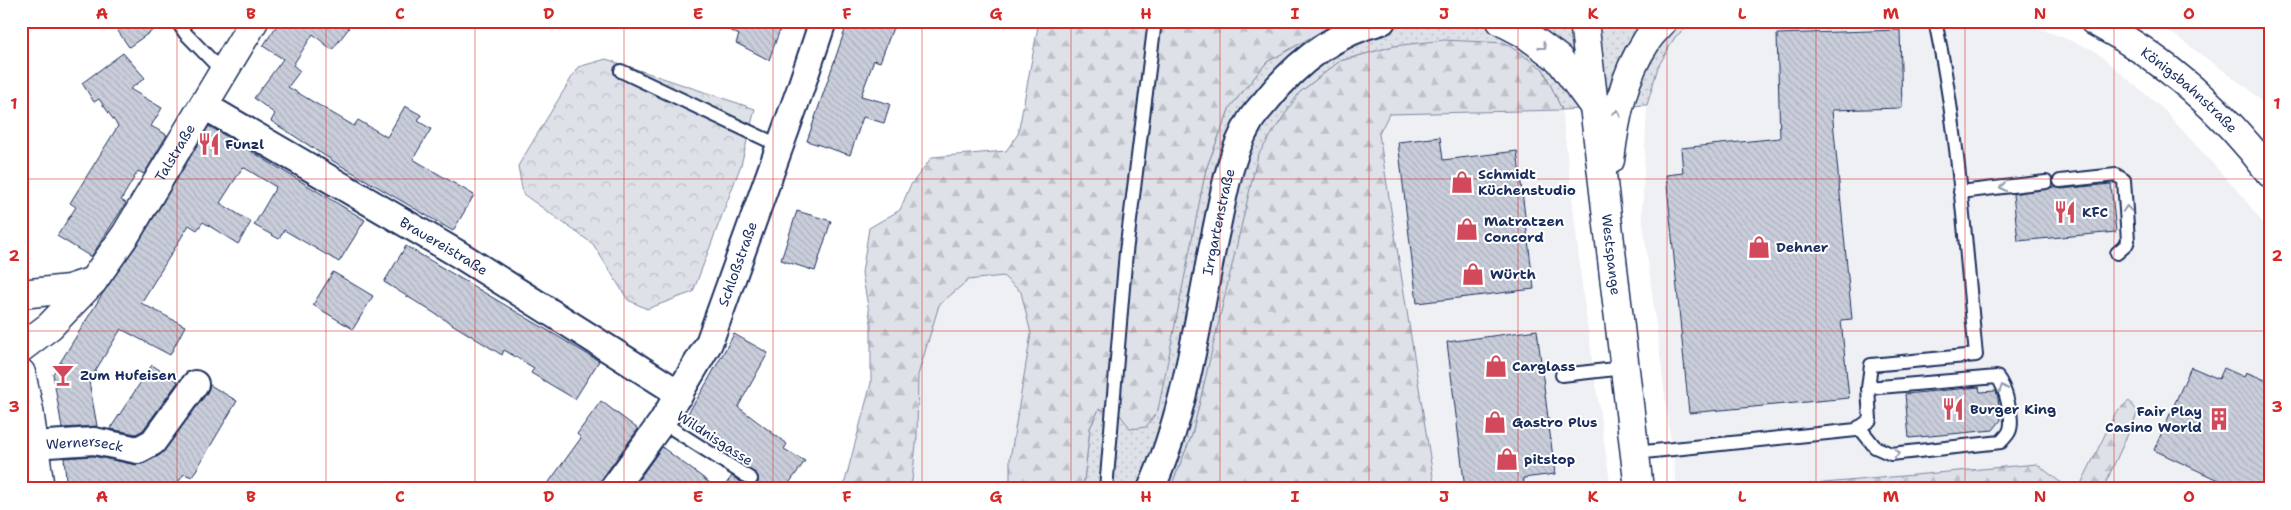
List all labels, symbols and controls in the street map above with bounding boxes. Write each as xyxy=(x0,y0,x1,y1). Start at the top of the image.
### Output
text: A xyxy=(96,3,108,24)
text: B xyxy=(246,3,256,24)
text: C xyxy=(395,3,405,24)
text: D xyxy=(543,3,555,24)
text: E xyxy=(693,3,703,24)
text: F xyxy=(842,3,852,24)
text: G xyxy=(990,3,1003,24)
text: H xyxy=(1140,3,1152,24)
text: I xyxy=(1291,3,1300,24)
text: J xyxy=(1439,3,1449,24)
text: K xyxy=(1588,3,1599,24)
text: L xyxy=(1738,3,1747,24)
text: M xyxy=(1883,3,1900,24)
text: N xyxy=(2034,3,2046,24)
text: O xyxy=(2183,3,2195,24)
one-way arrow xyxy=(1537,40,1547,49)
street label: Königsbahnstraße xyxy=(2137,43,2241,137)
text: 1 xyxy=(10,93,18,114)
text: 1 xyxy=(2273,93,2281,114)
one-way arrow xyxy=(1612,110,1622,118)
street label: Talstraße xyxy=(151,121,199,185)
restaurant icon: Funzl xyxy=(196,131,222,157)
place label: Funzl xyxy=(225,135,264,153)
place label: Schmidt Küchenstudio xyxy=(1478,165,1576,199)
street label: Irrgartenstraße xyxy=(1198,166,1239,277)
shop icon: Schmidt Küchenstudio xyxy=(1449,169,1475,195)
one-way arrow xyxy=(1999,181,2007,192)
restaurant icon: KFC xyxy=(2052,199,2078,225)
place label: KFC xyxy=(2082,203,2108,221)
one-way arrow xyxy=(2122,204,2133,212)
place label: Matratzen Concord xyxy=(1484,212,1564,246)
street label: Brauereistraße xyxy=(396,213,491,279)
street label: Westspange xyxy=(1598,213,1625,296)
shop icon: Matratzen Concord xyxy=(1454,216,1480,242)
street label: Schloßstraße xyxy=(714,219,761,309)
shop icon: Dehner xyxy=(1746,234,1772,260)
place label: Dehner xyxy=(1776,238,1829,256)
text: 2 xyxy=(8,245,20,266)
text: 2 xyxy=(2271,245,2283,266)
shop icon: Würth xyxy=(1460,261,1486,287)
place label: Würth xyxy=(1490,265,1536,283)
shop icon: Carglass xyxy=(1483,353,1509,379)
place label: Carglass xyxy=(1512,357,1575,375)
bar icon: Zum Hufeisen xyxy=(50,362,76,388)
place label: Zum Hufeisen xyxy=(80,366,176,384)
one-way arrow xyxy=(1999,385,2009,393)
text: 3 xyxy=(8,396,20,417)
restaurant icon: Burger King xyxy=(1940,396,1966,422)
text: 3 xyxy=(2271,396,2283,417)
place label: Burger King xyxy=(1970,400,2056,418)
place label: Fair Play Casino World xyxy=(2105,402,2202,436)
building icon: Fair Play Casino World xyxy=(2206,406,2232,432)
street label: Wildnisgasse xyxy=(673,407,757,469)
shop icon: Gastro Plus xyxy=(1482,409,1508,435)
place label: Gastro Plus xyxy=(1512,413,1598,431)
street label: Wernerseck xyxy=(45,432,125,456)
shop icon: pitstop xyxy=(1494,446,1520,472)
one-way arrow xyxy=(1894,447,1902,458)
place label: pitstop xyxy=(1524,450,1575,468)
text: A xyxy=(96,486,108,507)
text: B xyxy=(246,486,256,507)
text: C xyxy=(395,486,405,507)
text: D xyxy=(543,486,555,507)
text: E xyxy=(693,486,703,507)
text: F xyxy=(842,486,852,507)
text: G xyxy=(990,486,1003,507)
text: H xyxy=(1140,486,1152,507)
text: I xyxy=(1291,486,1300,507)
text: J xyxy=(1439,486,1449,507)
text: K xyxy=(1588,486,1599,507)
text: L xyxy=(1738,486,1747,507)
text: M xyxy=(1883,486,1900,507)
text: N xyxy=(2034,486,2046,507)
text: O xyxy=(2183,486,2195,507)

